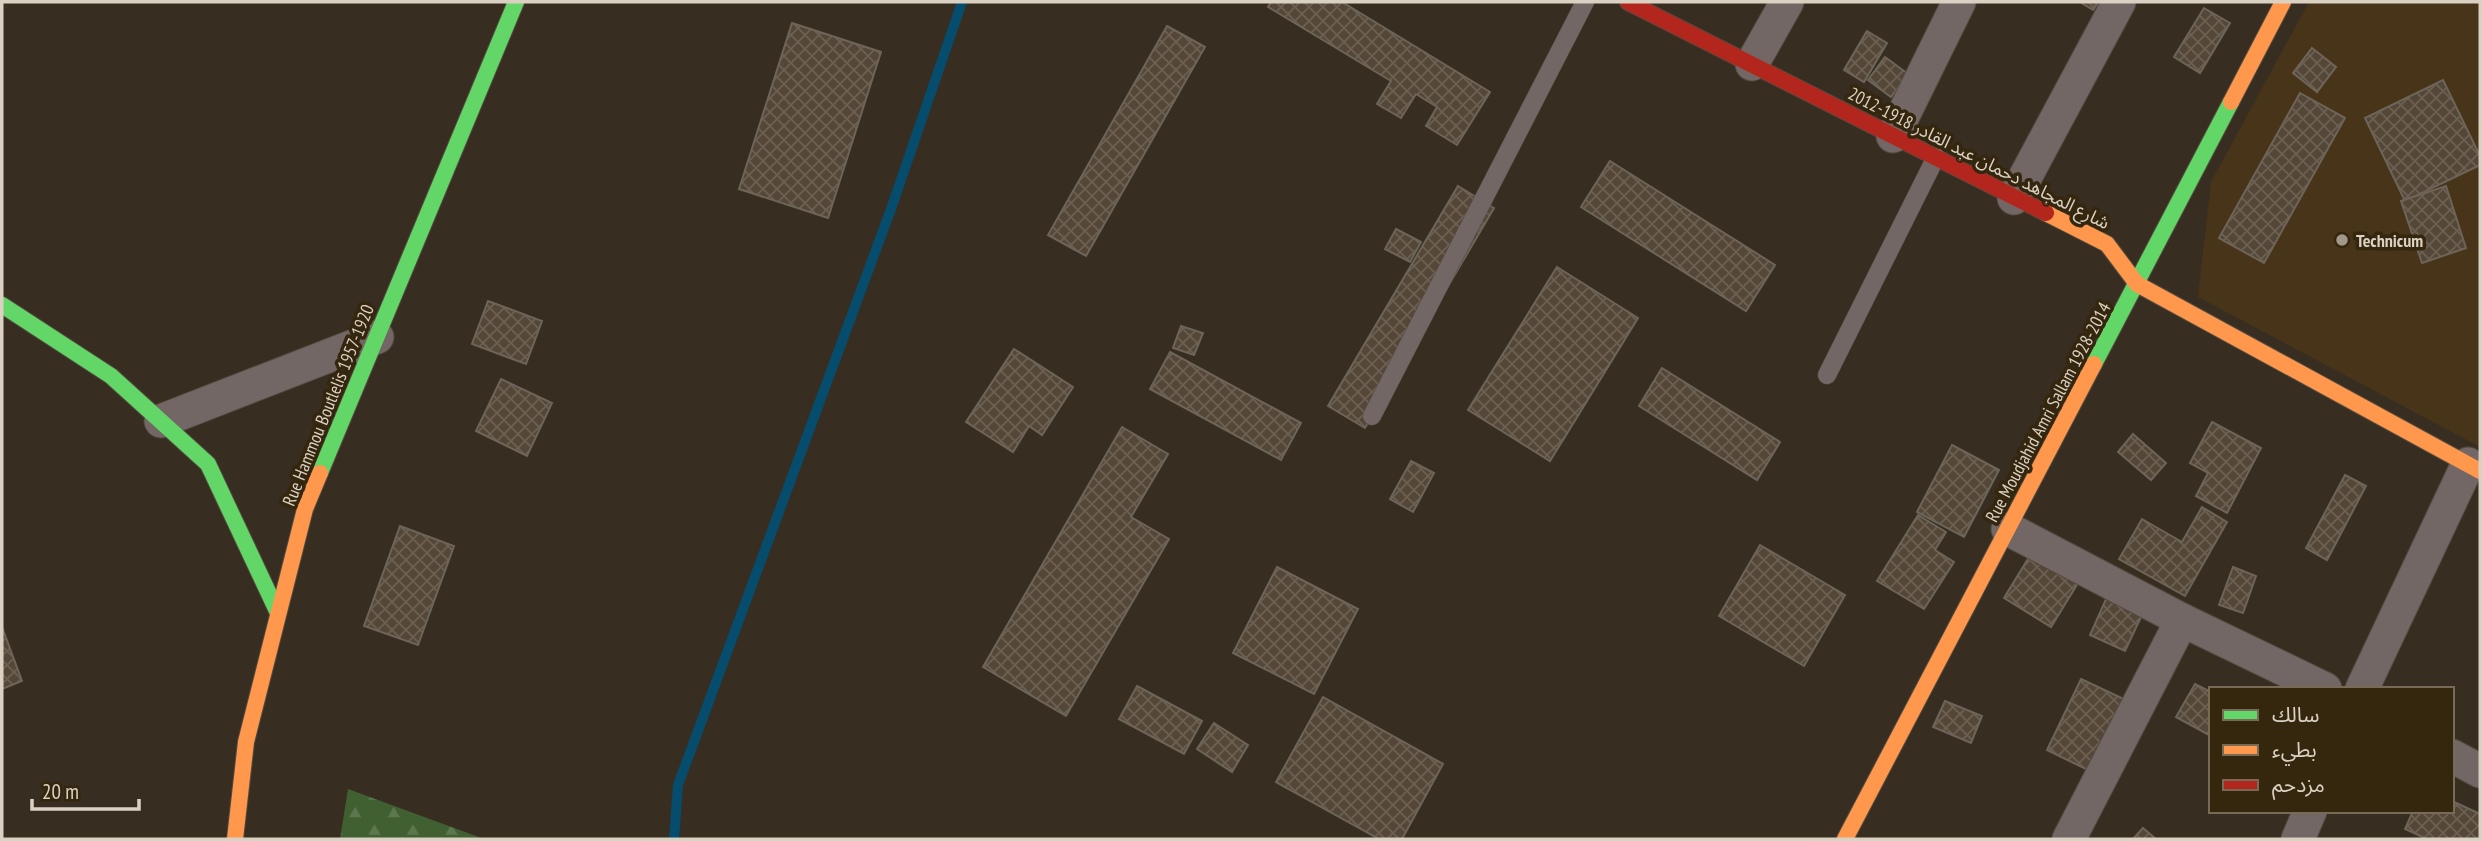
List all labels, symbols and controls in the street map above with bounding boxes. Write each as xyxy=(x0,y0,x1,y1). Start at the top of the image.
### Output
street label: شارع المجاهد دحمان عبد القادر 1918-2012 xyxy=(1843,82,2114,237)
place label: Technicum xyxy=(2356,229,2423,252)
marker: Technicum xyxy=(2334,232,2350,248)
street label: Rue Moudjahid Amri Sallam 1928-2014 xyxy=(1980,298,2116,526)
street label: Rue Hammou Boutlelis 1957-1920 xyxy=(277,301,379,509)
legend xyxy=(2209,687,2454,813)
text: سالك xyxy=(2272,701,2319,728)
text: بطيء xyxy=(2272,736,2317,766)
scale bar xyxy=(32,768,138,812)
text: مزدحم xyxy=(2272,771,2325,800)
text: 20 m xyxy=(42,778,79,805)

